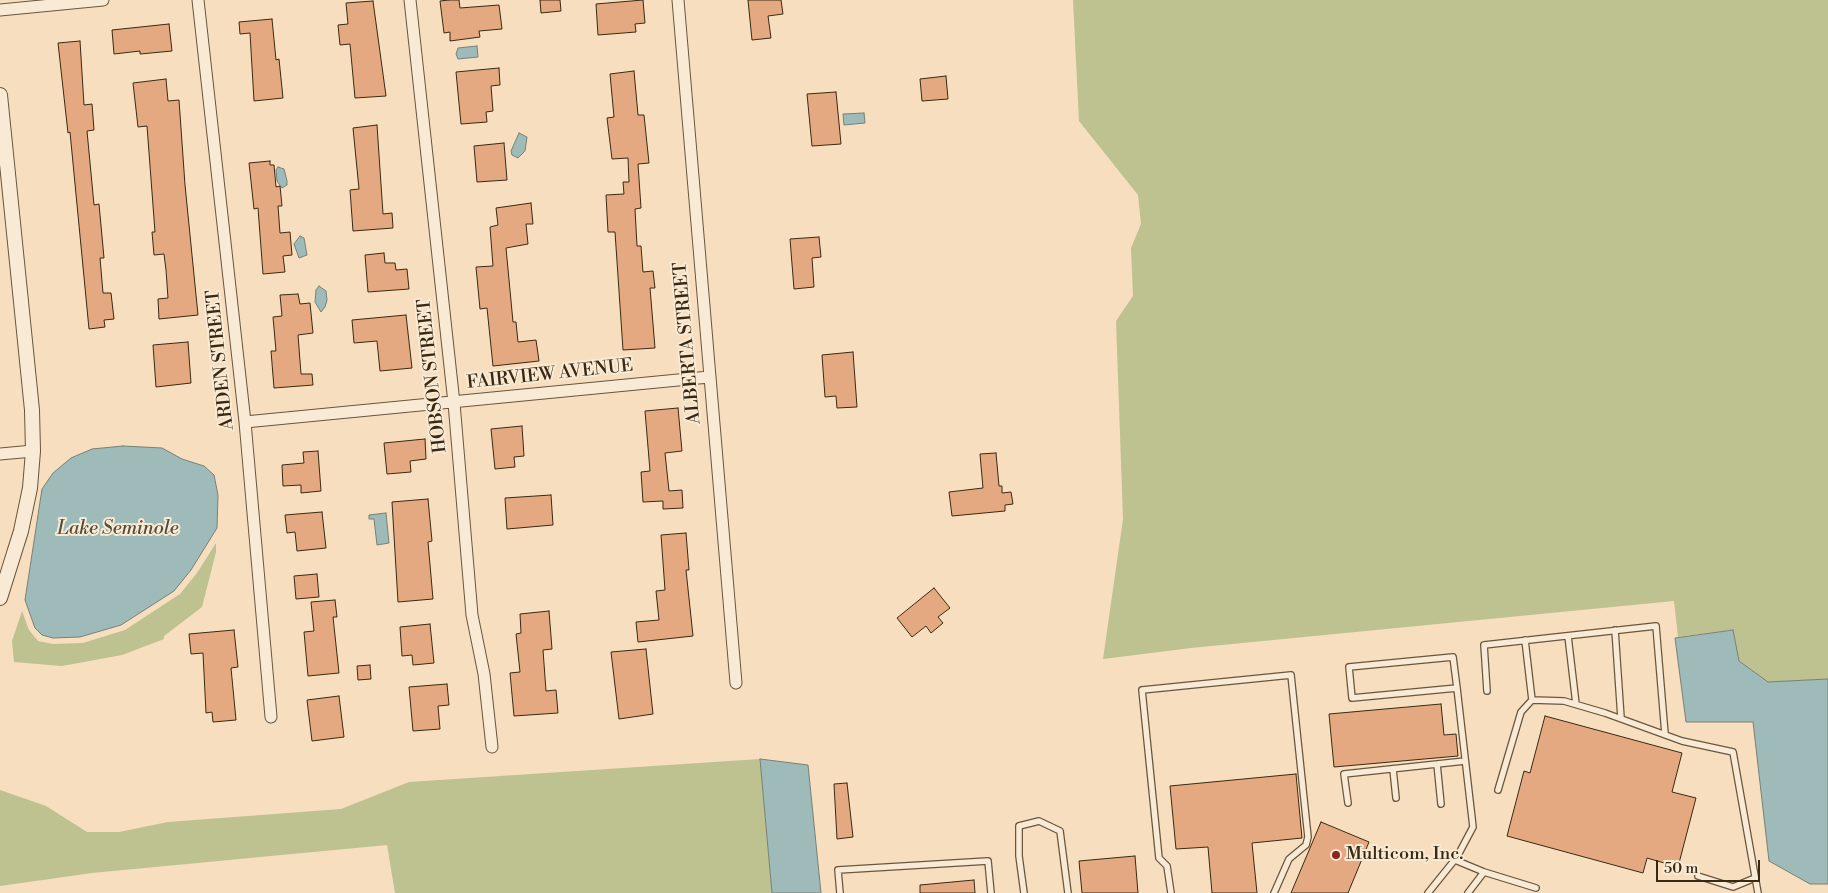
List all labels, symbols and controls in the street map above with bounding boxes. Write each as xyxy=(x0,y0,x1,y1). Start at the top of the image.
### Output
street label: ALBERTA STREET xyxy=(670,261,706,425)
street label: ARDEN STREET xyxy=(203,289,239,431)
street label: HOBSON STREET xyxy=(414,298,452,454)
street label: FAIRVIEW AVENUE xyxy=(466,356,634,394)
water label: Lake Seminole xyxy=(57,518,179,540)
place label: Multicom, Inc. xyxy=(1346,844,1463,866)
marker: Multicom, Inc. xyxy=(1330,849,1342,861)
scale bar xyxy=(1658,850,1762,882)
text: 50 m xyxy=(1664,859,1698,878)

